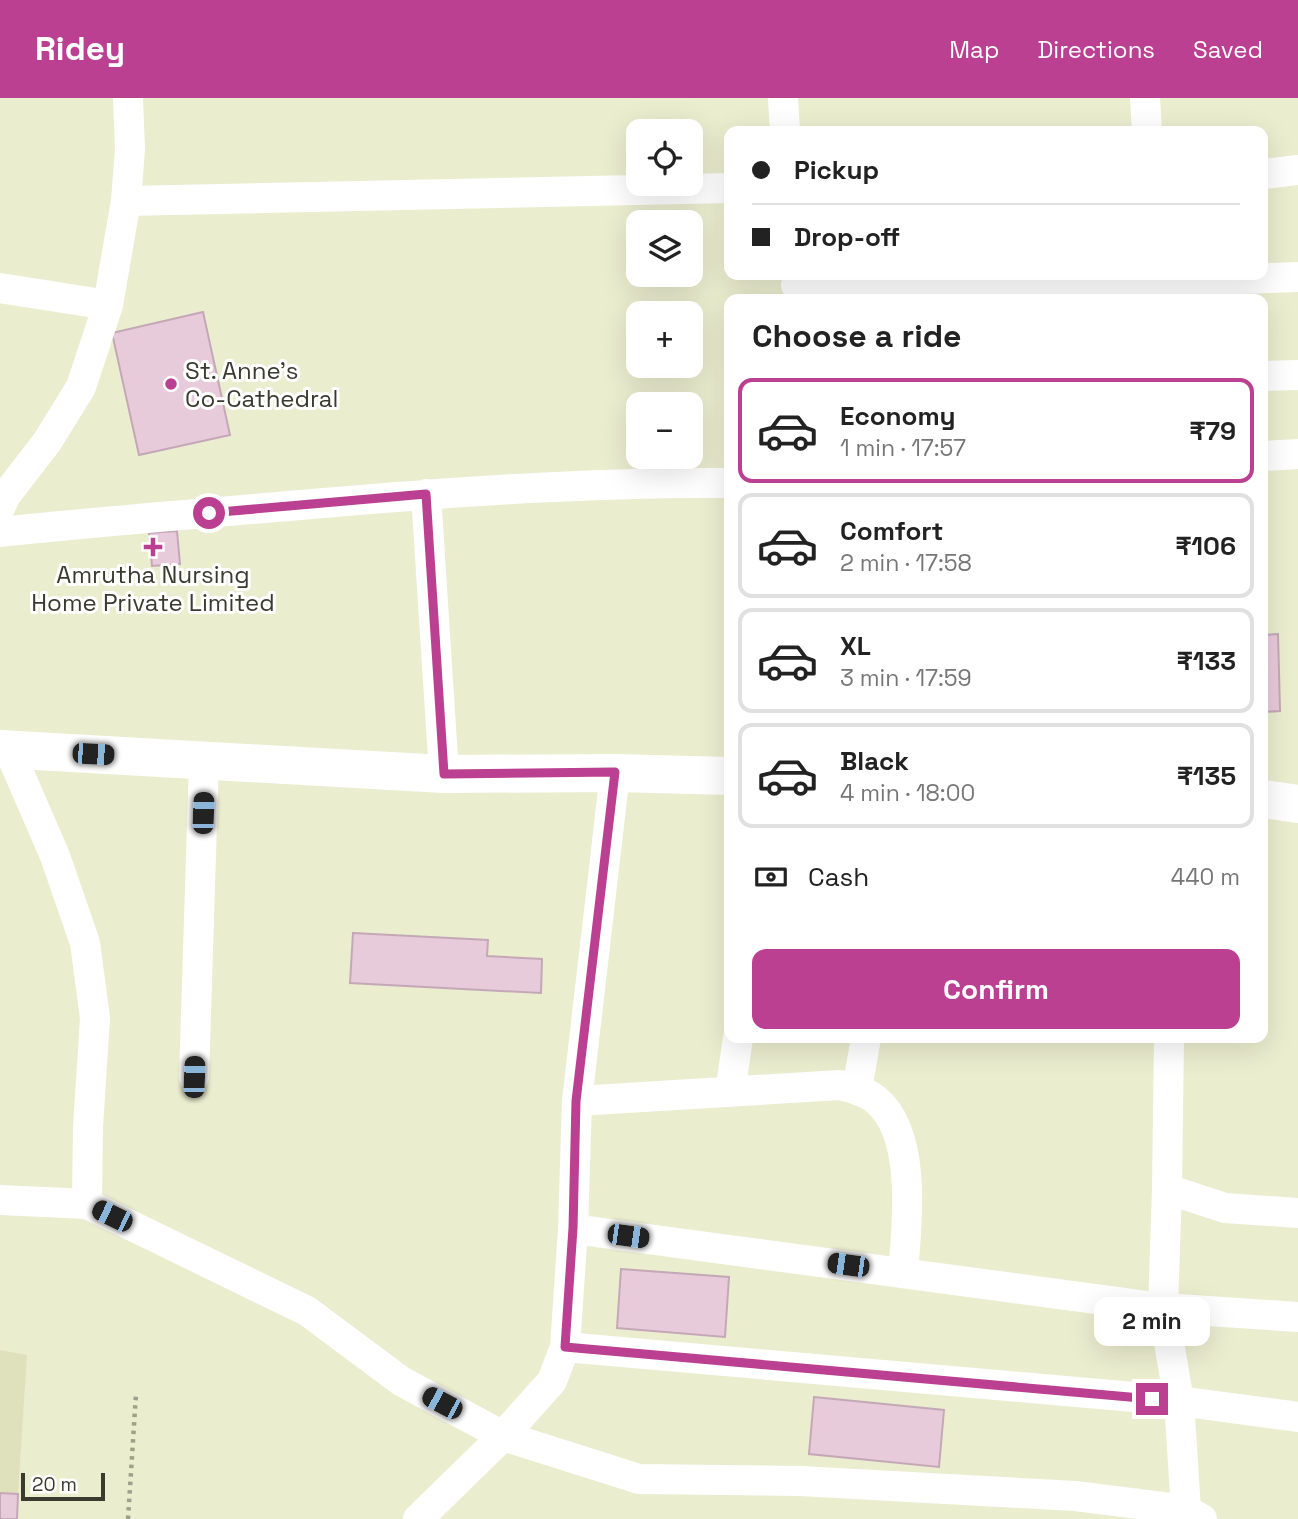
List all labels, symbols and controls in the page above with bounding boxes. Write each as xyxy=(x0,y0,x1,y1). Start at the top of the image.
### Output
text: Ridey xyxy=(35,28,125,70)
text: Map xyxy=(949,34,999,65)
text: Directions xyxy=(1037,34,1155,65)
text: Saved xyxy=(1193,34,1263,65)
map controls xyxy=(626,119,703,469)
button: locate xyxy=(626,119,703,196)
text: Pickup xyxy=(794,153,879,187)
button: layers xyxy=(626,210,703,287)
text: Drop-off xyxy=(794,220,900,254)
button: + xyxy=(626,301,703,378)
text: Choose a ride xyxy=(752,316,962,356)
place label: St. Anne's Co-Cathedral xyxy=(185,355,338,414)
marker: St. Anne's Co-Cathedral xyxy=(163,376,179,392)
button: − xyxy=(626,392,703,469)
icon: car xyxy=(756,399,819,462)
text: Economy xyxy=(840,399,956,433)
text: ₹79 xyxy=(1189,414,1236,448)
text: 1 min · 17:57 xyxy=(840,433,966,463)
route start xyxy=(193,497,225,529)
icon: car xyxy=(756,514,819,577)
text: Comfort xyxy=(840,514,943,548)
text: ₹106 xyxy=(1175,529,1236,563)
marker: Amrutha Nursing Home Private Limited xyxy=(143,537,163,557)
text: 2 min · 17:58 xyxy=(840,548,972,578)
place label: Amrutha Nursing Home Private Limited xyxy=(31,559,275,618)
icon: car xyxy=(756,629,819,692)
text: XL xyxy=(840,629,871,663)
text: ₹133 xyxy=(1176,644,1236,678)
text: 3 min · 17:59 xyxy=(840,663,972,693)
car xyxy=(72,742,115,766)
icon: car xyxy=(756,744,819,807)
text: Black xyxy=(840,744,909,778)
text: ₹135 xyxy=(1177,759,1236,793)
text: 4 min · 18:00 xyxy=(840,778,975,808)
car xyxy=(192,792,215,834)
icon: cash xyxy=(752,858,790,896)
text: Cash xyxy=(808,860,869,894)
text: 440 m xyxy=(1171,862,1240,892)
button: Confirm xyxy=(752,949,1240,1029)
car xyxy=(183,1056,206,1098)
car xyxy=(89,1197,136,1235)
car xyxy=(606,1223,651,1249)
car xyxy=(826,1252,871,1278)
callout: 2 min xyxy=(1094,1298,1210,1346)
text: 2 min xyxy=(1122,1306,1182,1336)
route end xyxy=(1136,1383,1168,1415)
car xyxy=(419,1384,466,1422)
scale bar xyxy=(21,1470,105,1502)
text: 20 m xyxy=(32,1472,77,1497)

